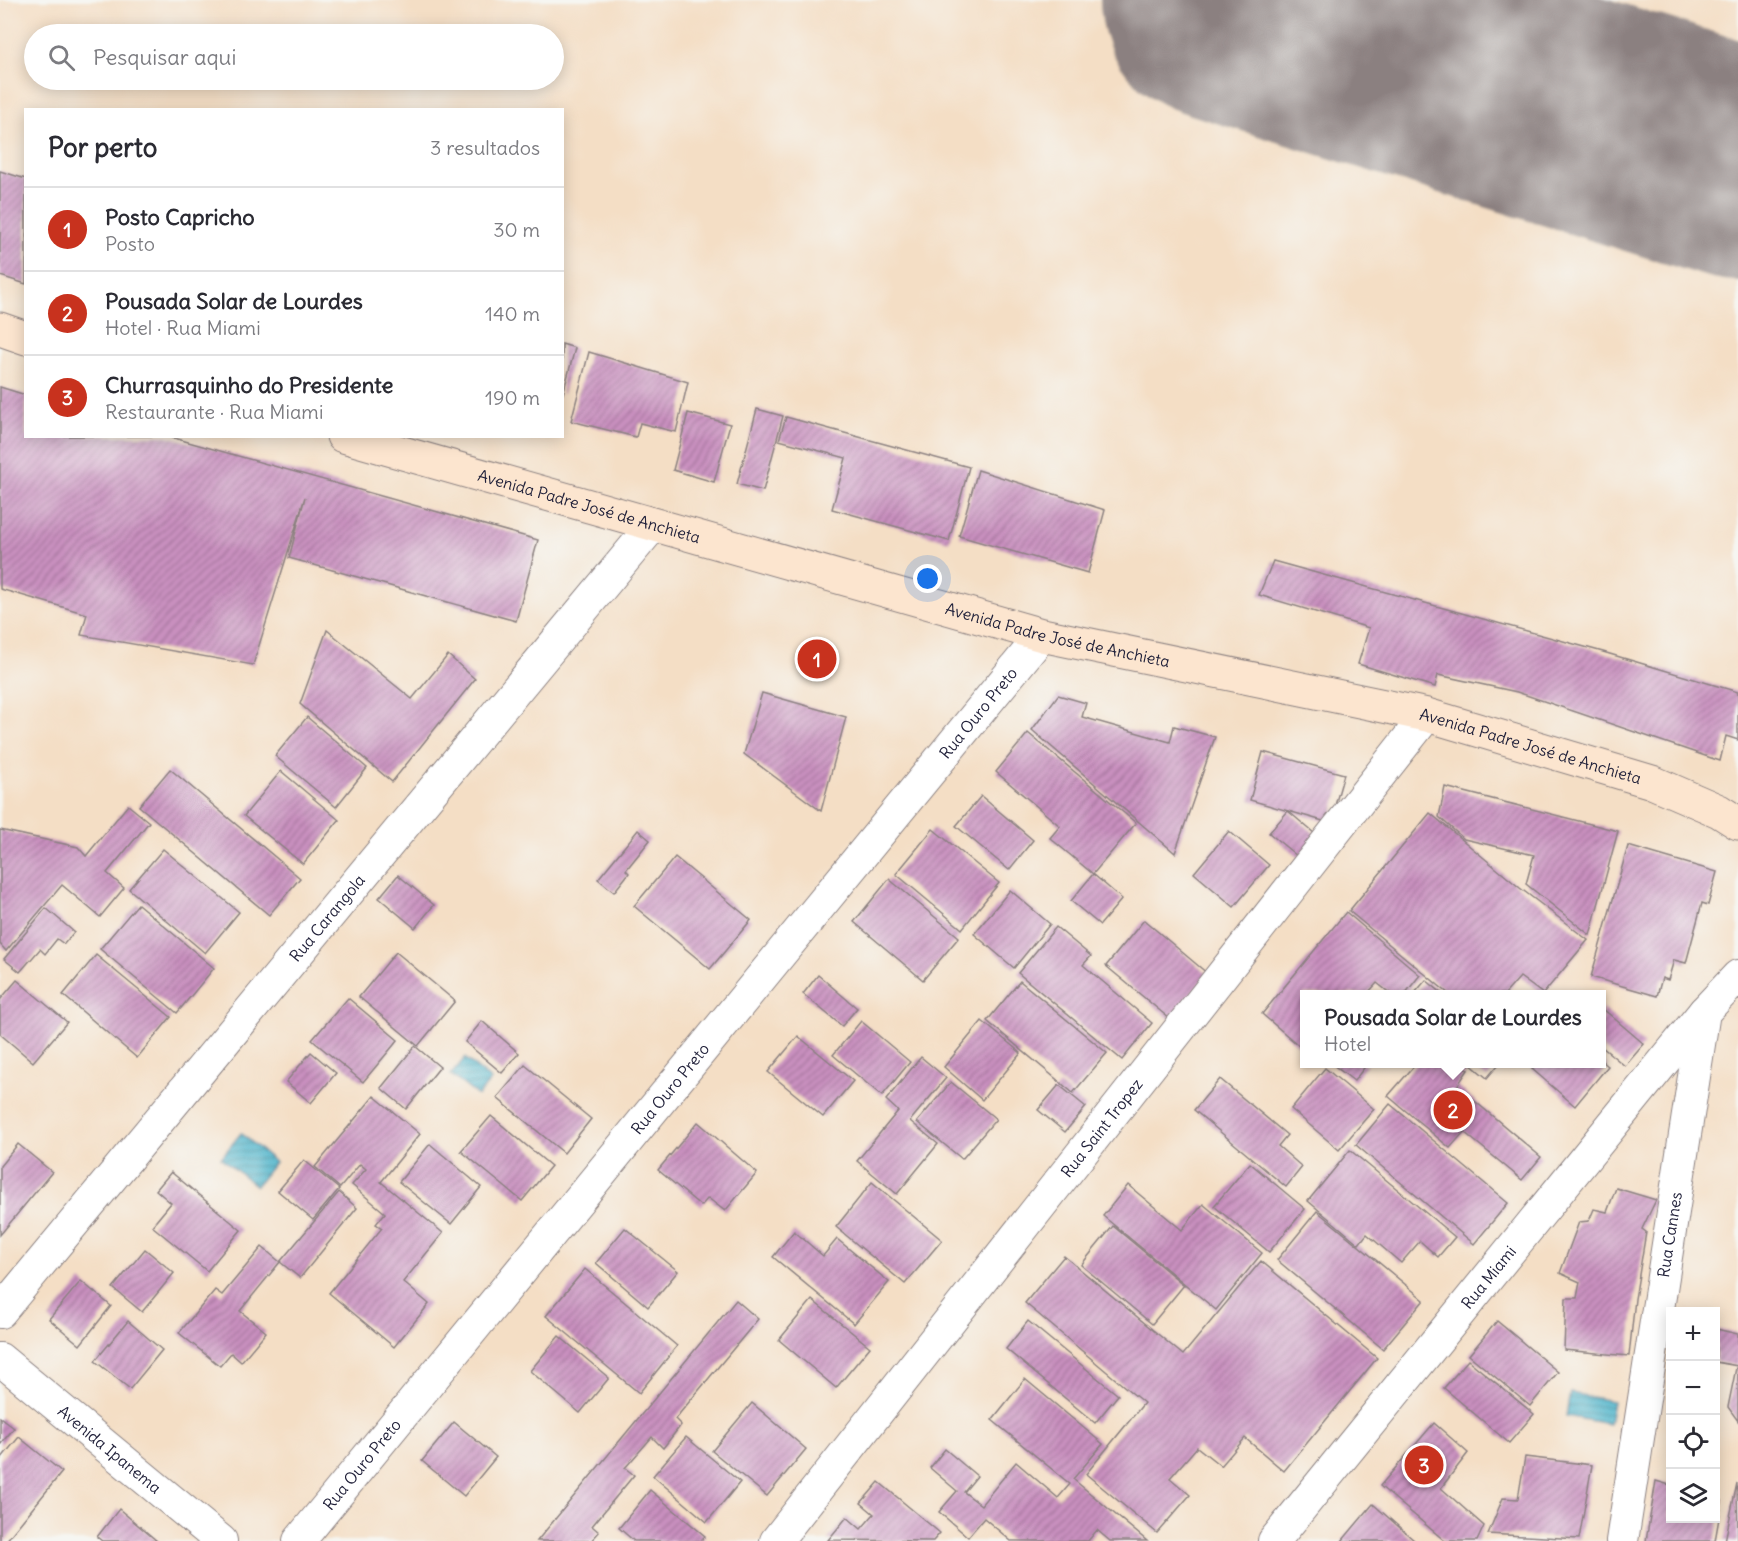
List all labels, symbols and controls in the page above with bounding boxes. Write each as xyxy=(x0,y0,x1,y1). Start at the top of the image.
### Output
search box xyxy=(24,24,564,90)
icon: search xyxy=(45,41,78,74)
text: Pesquisar aqui xyxy=(93,43,236,71)
text: Por perto xyxy=(48,131,157,164)
text: 3 resultados xyxy=(430,135,540,160)
text: Posto Capricho xyxy=(105,203,255,231)
text: 1 xyxy=(64,217,71,242)
text: 30 m xyxy=(493,217,540,242)
text: Posto xyxy=(105,231,155,256)
text: Pousada Solar de Lourdes xyxy=(105,287,363,315)
text: 2 xyxy=(62,301,73,326)
text: 140 m xyxy=(485,301,540,326)
text: Hotel · Rua Miami xyxy=(105,315,261,340)
text: Churrasquinho do Presidente xyxy=(105,371,393,399)
text: 3 xyxy=(62,385,73,410)
text: 190 m xyxy=(485,385,540,410)
text: Restaurante · Rua Miami xyxy=(105,399,323,424)
street label: Avenida Padre José de Anchieta xyxy=(476,465,703,547)
your location xyxy=(913,564,942,593)
street label: Avenida Padre José de Anchieta xyxy=(943,598,1172,671)
pin: 1 xyxy=(798,636,836,682)
street label: Rua Ouro Preto xyxy=(935,663,1021,763)
street label: Avenida Padre José de Anchieta xyxy=(1418,704,1644,788)
street label: Rua Carangola xyxy=(285,870,369,966)
popup xyxy=(1300,990,1606,1068)
text: Pousada Solar de Lourdes xyxy=(1324,1003,1582,1031)
text: Hotel xyxy=(1324,1031,1371,1056)
street label: Rua Ouro Preto xyxy=(627,1039,713,1138)
street label: Rua Saint Tropez xyxy=(1056,1074,1147,1181)
pin: 2 xyxy=(1434,1088,1472,1132)
street label: Rua Cannes xyxy=(1653,1190,1686,1279)
street label: Rua Miami xyxy=(1457,1242,1520,1313)
map controls xyxy=(1666,1307,1720,1523)
button: + xyxy=(1666,1307,1720,1361)
button: − xyxy=(1666,1361,1720,1415)
street label: Avenida Ipanema xyxy=(54,1401,165,1498)
street label: Rua Ouro Preto xyxy=(319,1415,405,1514)
button: locate xyxy=(1666,1415,1720,1469)
pin: 3 xyxy=(1404,1442,1444,1488)
button: layers xyxy=(1666,1469,1720,1523)

